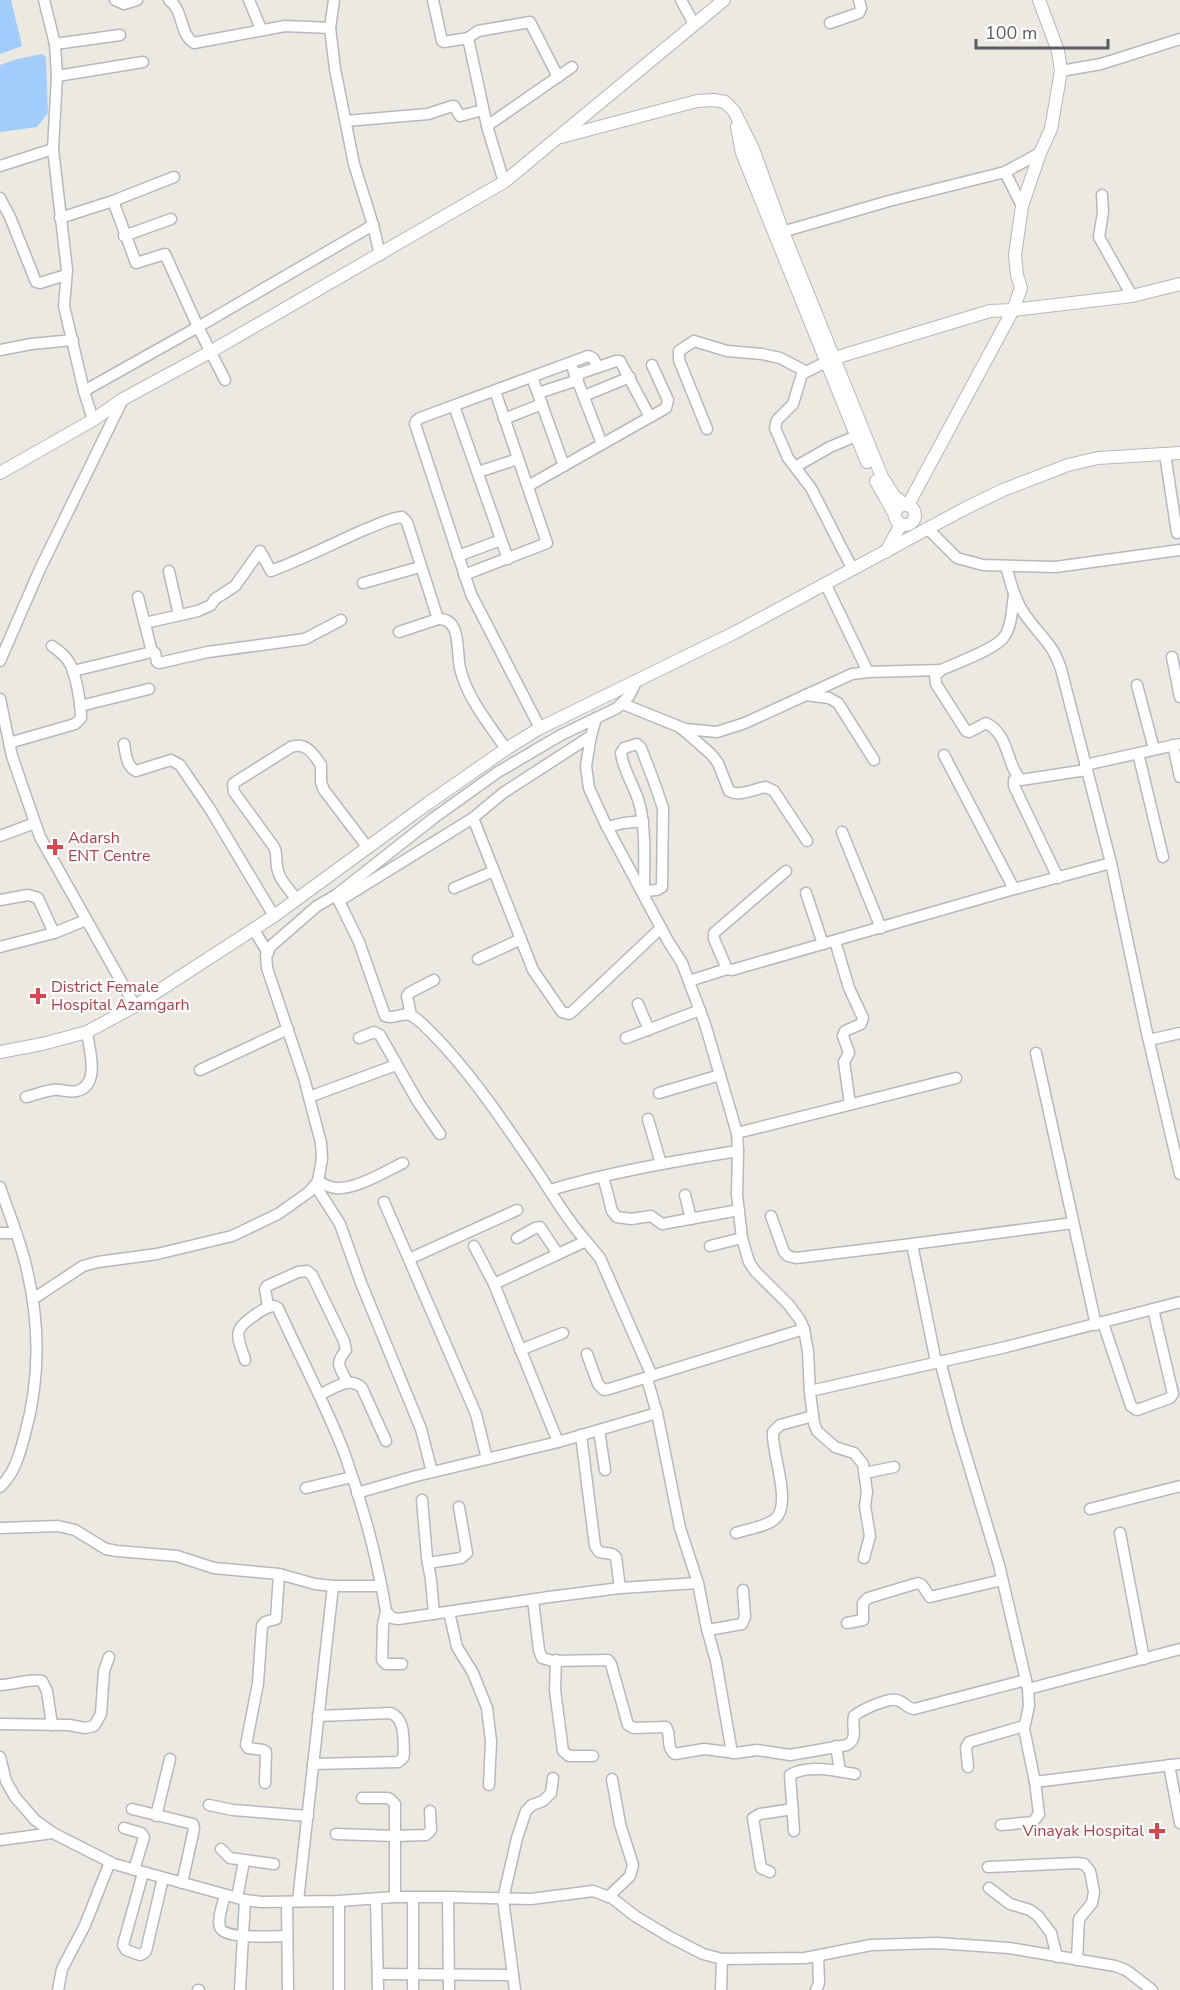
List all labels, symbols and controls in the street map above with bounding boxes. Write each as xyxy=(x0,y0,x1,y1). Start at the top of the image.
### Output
scale bar xyxy=(976,12,1108,50)
text: 100 m xyxy=(985,21,1037,45)
place label: Adarsh ENT Centre xyxy=(68,827,150,867)
marker: Adarsh ENT Centre xyxy=(46,838,64,856)
place label: District Female Hospital Azamgarh xyxy=(51,976,190,1016)
marker: District Female Hospital Azamgarh xyxy=(29,987,47,1005)
place label: Vinayak Hospital xyxy=(1021,1820,1144,1842)
marker: Vinayak Hospital xyxy=(1148,1822,1166,1840)

